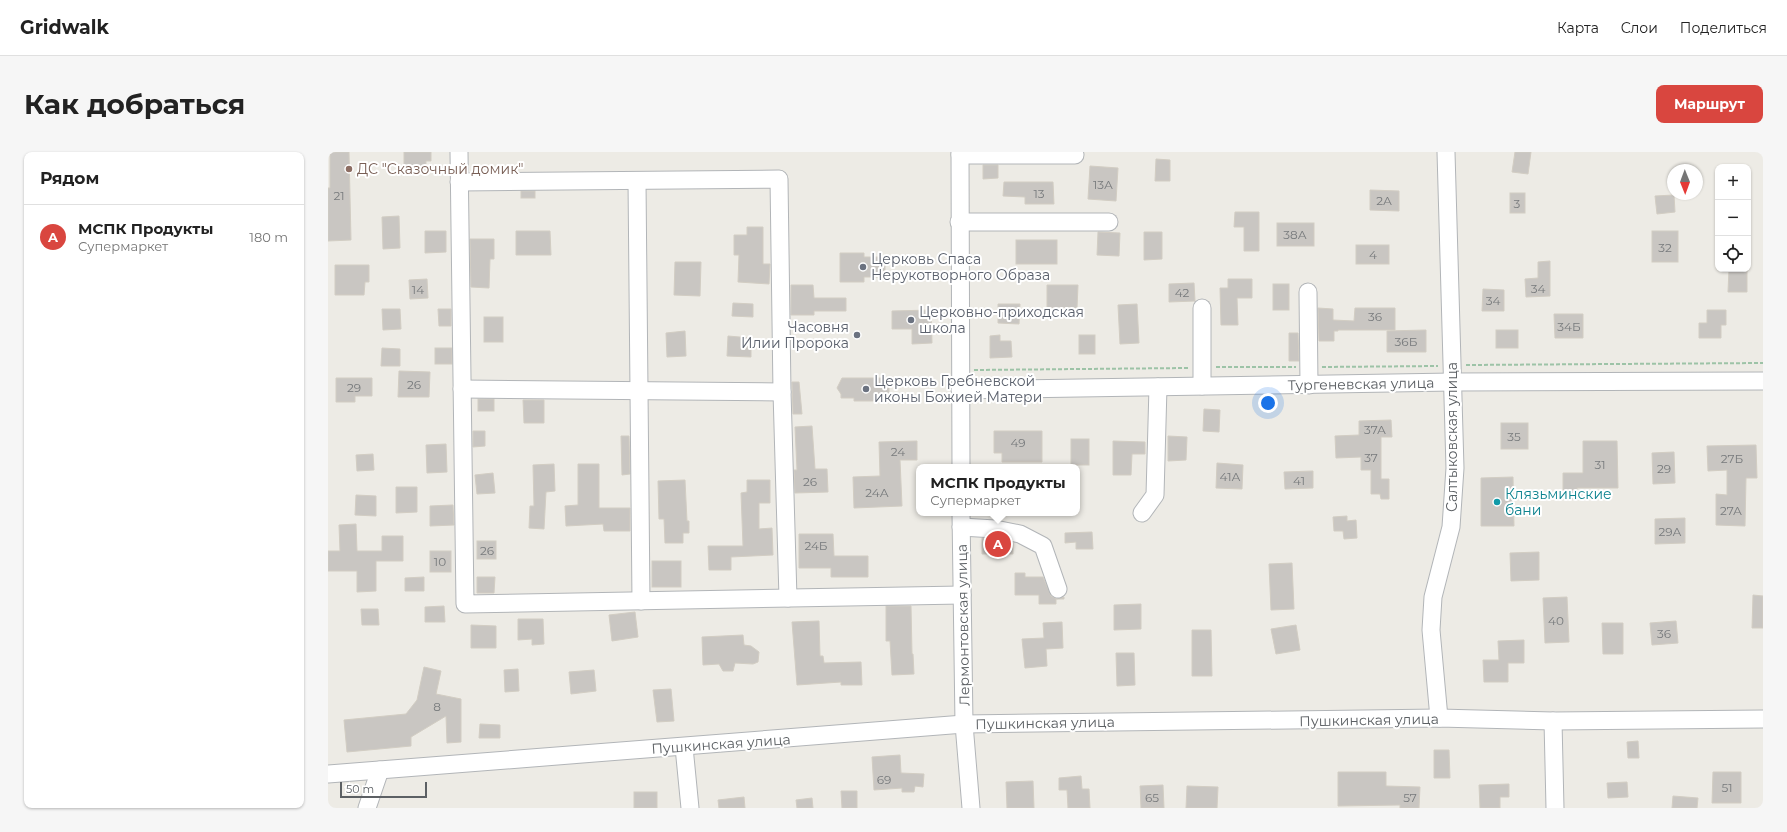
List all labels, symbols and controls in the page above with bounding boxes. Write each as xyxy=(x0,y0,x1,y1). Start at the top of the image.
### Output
text: Gridwalk xyxy=(20,16,109,39)
text: Карта xyxy=(1557,19,1599,37)
text: Слои xyxy=(1621,19,1658,37)
text: Поделиться xyxy=(1680,19,1767,37)
button: Маршрут xyxy=(1656,85,1763,123)
text: Как добраться xyxy=(24,87,245,121)
place label: ДС "Сказочный домик" xyxy=(357,160,524,178)
marker: ДС "Сказочный домик" xyxy=(344,164,354,174)
north arrow xyxy=(1667,164,1703,200)
map controls xyxy=(1715,164,1751,272)
button: + xyxy=(1715,164,1751,200)
text: Рядом xyxy=(40,168,99,188)
house number: 13А xyxy=(1093,177,1113,192)
house number: 13 xyxy=(1033,186,1045,201)
house number: 21 xyxy=(333,188,345,203)
house number: 2А xyxy=(1376,193,1392,208)
house number: 3 xyxy=(1514,196,1521,211)
button: − xyxy=(1715,200,1751,236)
text: МСПК Продукты xyxy=(78,219,213,238)
house number: 38А xyxy=(1283,227,1307,242)
text: A xyxy=(48,229,58,245)
text: 180 m xyxy=(249,229,288,245)
button: locate xyxy=(1715,236,1751,272)
text: Супермаркет xyxy=(78,238,168,254)
house number: 32 xyxy=(1658,240,1672,255)
house number: 4 xyxy=(1369,247,1377,262)
place label: Церковь Спаса Нерукотворного Образа xyxy=(871,250,1050,284)
marker: Церковь Спаса Нерукотворного Образа xyxy=(858,262,868,272)
house number: 34 xyxy=(1531,281,1545,296)
house number: 14 xyxy=(412,282,424,297)
house number: 42 xyxy=(1175,285,1190,300)
house number: 34 xyxy=(1486,293,1500,308)
place label: Церковно-приходская школа xyxy=(919,303,1084,337)
house number: 36 xyxy=(1368,309,1382,324)
marker: Церковно-приходская школа xyxy=(906,315,916,325)
place label: Часовня Илии Пророка xyxy=(741,318,849,352)
house number: 34Б xyxy=(1557,319,1581,334)
marker: Часовня Илии Пророка xyxy=(852,330,862,340)
house number: 36Б xyxy=(1395,334,1418,349)
street label: Салтыковская улица xyxy=(1443,362,1461,512)
place label: Церковь Гребневской иконы Божией Матери xyxy=(874,372,1042,406)
street label: Тургеневская улица xyxy=(1288,374,1434,394)
house number: 26 xyxy=(407,377,421,392)
house number: 29 xyxy=(347,380,361,395)
marker: Церковь Гребневской иконы Божией Матери xyxy=(861,384,871,394)
your location xyxy=(1258,393,1278,413)
house number: 37А xyxy=(1364,422,1386,437)
house number: 35 xyxy=(1507,429,1521,444)
house number: 49 xyxy=(1010,435,1026,450)
house number: 24 xyxy=(891,444,905,459)
house number: 37 xyxy=(1364,450,1378,465)
house number: 27Б xyxy=(1721,451,1744,466)
house number: 31 xyxy=(1594,457,1606,472)
house number: 29 xyxy=(1657,461,1671,476)
popup xyxy=(916,464,1080,516)
house number: 41А xyxy=(1220,469,1241,484)
text: МСПК Продукты xyxy=(930,473,1066,492)
house number: 41 xyxy=(1293,473,1305,488)
house number: 26 xyxy=(803,474,817,489)
house number: 24А xyxy=(865,485,889,500)
place label: Клязьминские бани xyxy=(1505,485,1612,519)
text: Супермаркет xyxy=(930,492,1021,508)
marker: Клязьминские бани xyxy=(1492,497,1502,507)
house number: 27А xyxy=(1720,503,1742,518)
house number: 29А xyxy=(1659,524,1682,539)
pin: A xyxy=(985,529,1011,559)
house number: 24Б xyxy=(804,538,828,553)
house number: 26 xyxy=(480,543,494,558)
street label: Лермонтовская улица xyxy=(953,544,973,706)
house number: 10 xyxy=(434,554,446,569)
house number: 40 xyxy=(1548,613,1564,628)
house number: 36 xyxy=(1657,626,1671,641)
house number: 8 xyxy=(433,699,441,714)
street label: Пушкинская улица xyxy=(1299,710,1439,730)
street label: Пушкинская улица xyxy=(975,713,1115,733)
street label: Пушкинская улица xyxy=(651,730,791,758)
house number: 69 xyxy=(877,772,891,787)
scale bar xyxy=(340,780,427,799)
house number: 51 xyxy=(1721,780,1733,795)
text: 50 m xyxy=(346,782,374,796)
house number: 65 xyxy=(1145,790,1159,805)
house number: 57 xyxy=(1403,790,1417,805)

